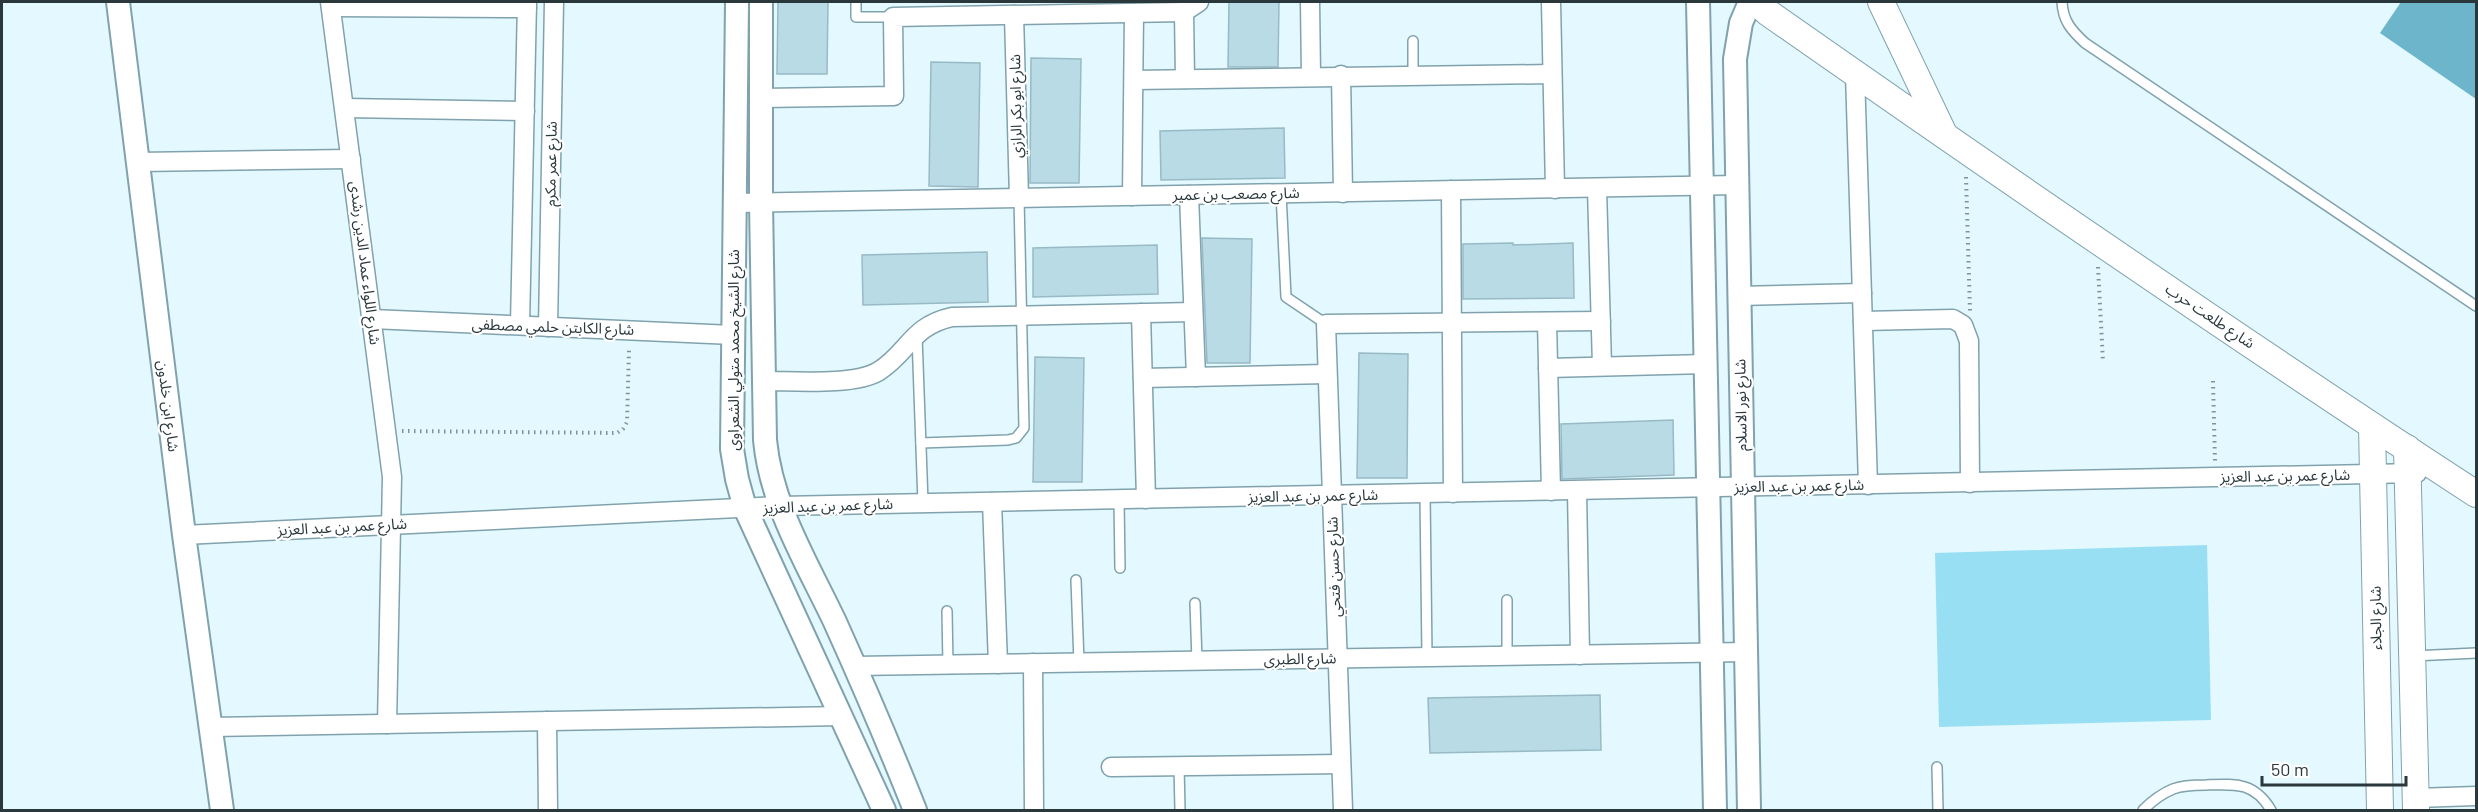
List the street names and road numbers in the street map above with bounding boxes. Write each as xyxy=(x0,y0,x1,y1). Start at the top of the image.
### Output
street label: شارع ابو بكر الرازي xyxy=(1005,54,1029,158)
street label: شارع عمر مكرم xyxy=(540,121,564,207)
street label: شارع اللواء عماد الدين رشدى xyxy=(343,180,385,347)
street label: شارع مصعب بن عمير xyxy=(1171,183,1300,207)
street label: شارع الشيخ محمد متولي الشعراوى xyxy=(724,249,746,451)
street label: شارع طلعت حرب xyxy=(2160,279,2259,355)
street label: شارع الكابتن حلمي مصطفى xyxy=(471,314,635,342)
street label: شارع نور الاسلام xyxy=(1730,358,1754,451)
street label: شارع ابن خلدون xyxy=(150,359,184,453)
street label: شارع عمر بن عبد العزيز xyxy=(2219,465,2351,489)
street label: شارع عمر بن عبد العزيز xyxy=(1733,475,1865,499)
street label: شارع عمر بن عبد العزيز xyxy=(1247,485,1379,509)
street label: شارع عمر بن عبد العزيز xyxy=(762,494,894,520)
street label: شارع عمر بن عبد العزيز xyxy=(275,514,408,542)
street label: شارع حسن فتحي xyxy=(1322,516,1348,618)
street label: شارع الجلاء xyxy=(2365,585,2389,650)
street label: شارع الطبرى xyxy=(1263,648,1337,672)

